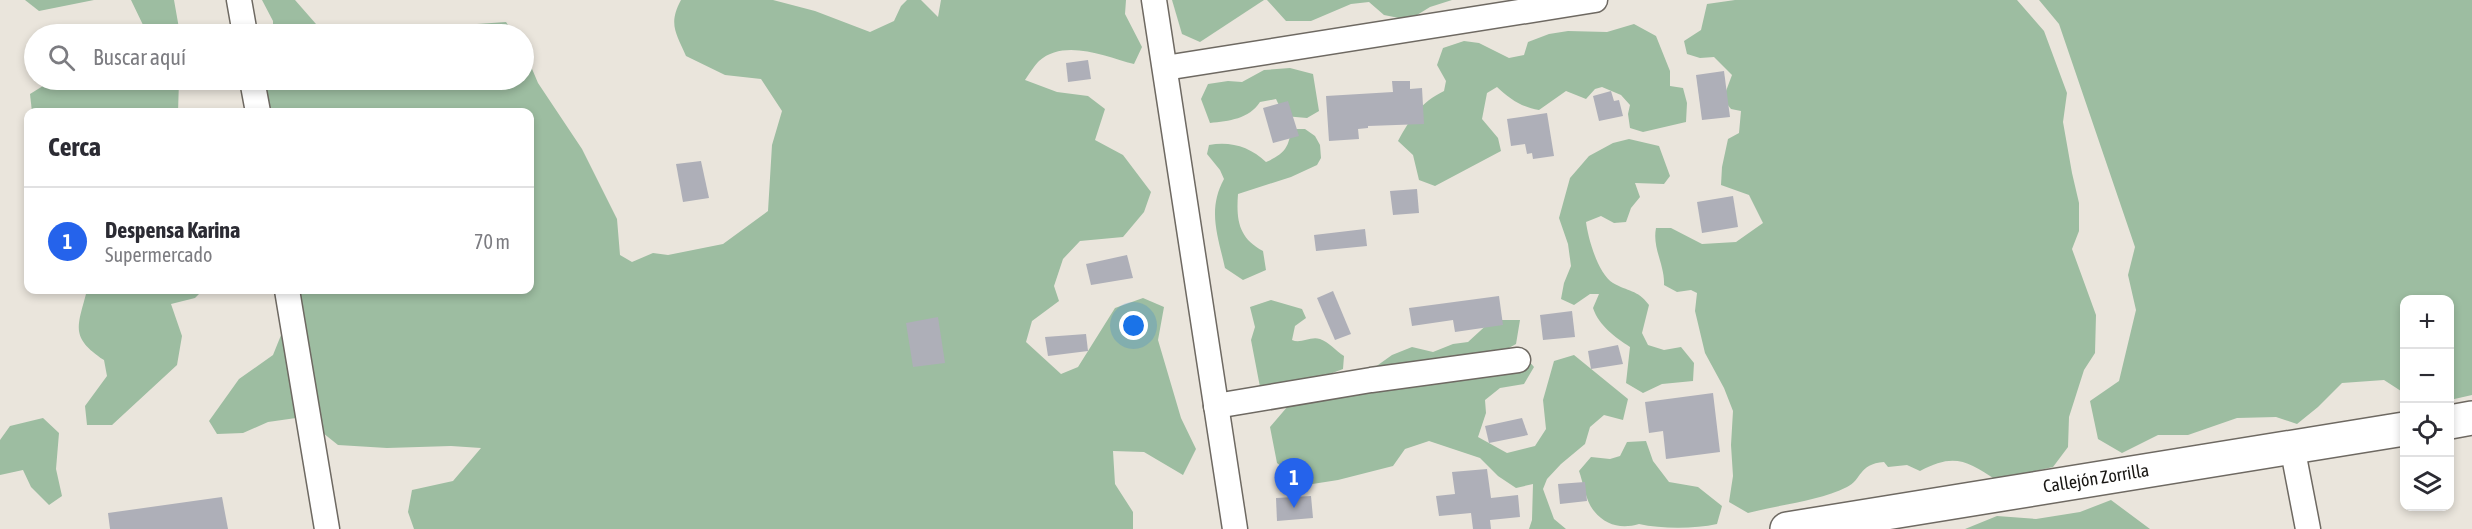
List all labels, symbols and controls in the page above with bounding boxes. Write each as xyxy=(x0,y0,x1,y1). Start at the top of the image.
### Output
search box xyxy=(24,24,534,90)
icon: search xyxy=(45,41,78,74)
text: Buscar aquí xyxy=(93,44,186,70)
text: Cerca xyxy=(48,132,101,162)
text: Despensa Karina xyxy=(105,217,240,243)
text: 1 xyxy=(63,230,72,253)
text: 70 m xyxy=(474,230,510,253)
text: Supermercado xyxy=(105,243,212,266)
map controls xyxy=(2400,295,2454,511)
button: + xyxy=(2400,295,2454,349)
your location xyxy=(1119,311,1148,340)
button: − xyxy=(2400,349,2454,403)
button: locate xyxy=(2400,403,2454,457)
button: layers xyxy=(2400,457,2454,511)
pin: 1 xyxy=(1274,458,1314,508)
street label: Callejón Zorrilla xyxy=(2042,459,2150,497)

